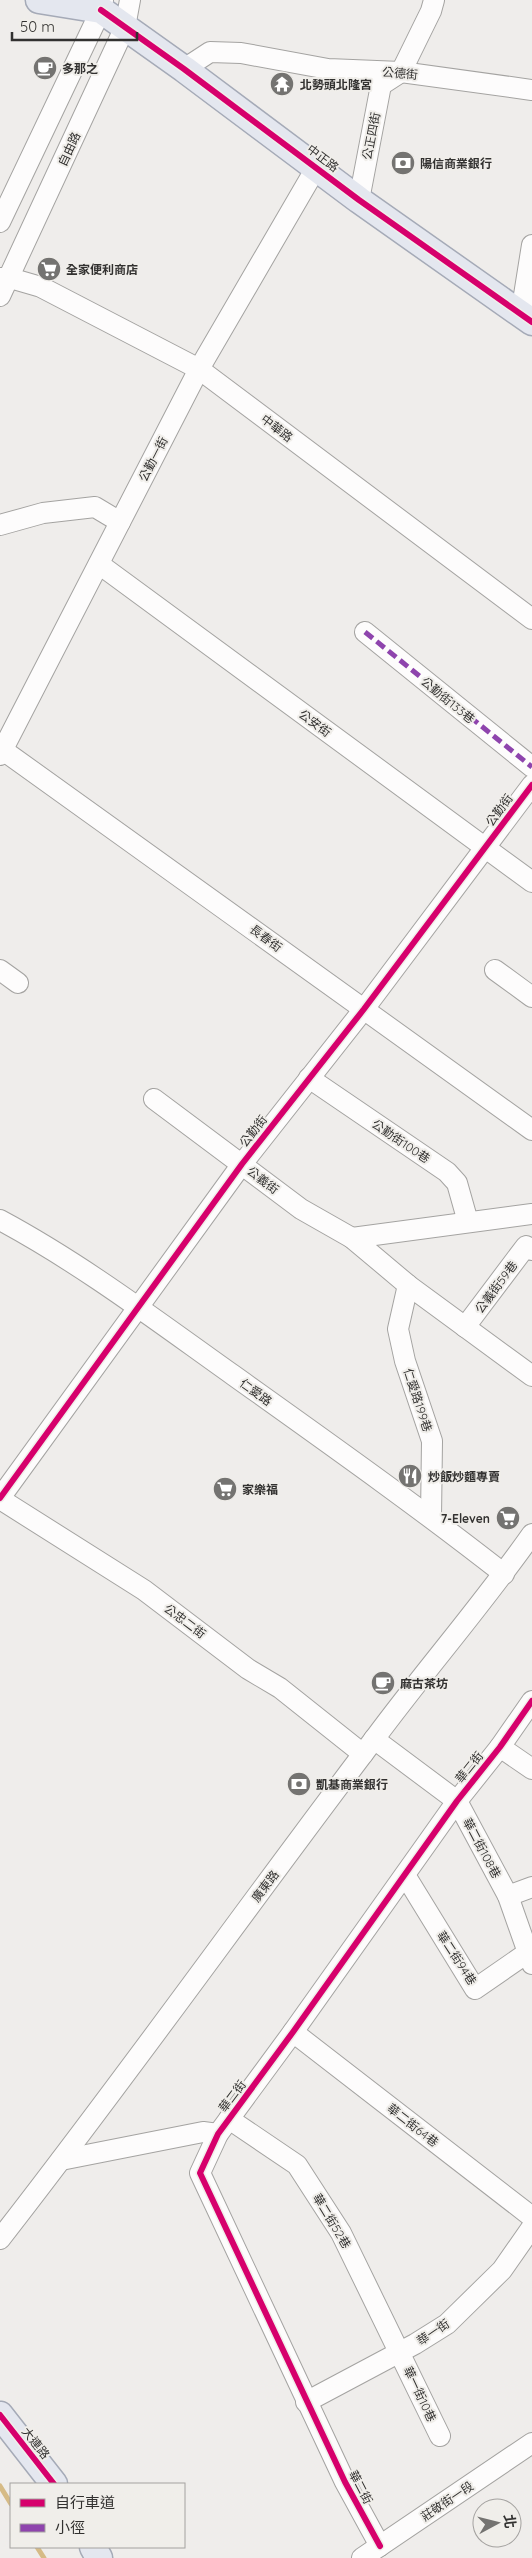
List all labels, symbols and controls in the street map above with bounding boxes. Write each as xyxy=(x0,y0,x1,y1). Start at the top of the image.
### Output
scale bar xyxy=(12,10,138,42)
text: 50 m xyxy=(20,17,55,36)
cafe icon: 多那之 xyxy=(32,55,58,81)
place label: 多那之 xyxy=(62,61,98,76)
street label: 公德街 xyxy=(381,64,419,82)
temple icon: 北勢頭北隆宮 xyxy=(269,71,295,97)
place label: 北勢頭北隆宮 xyxy=(300,77,372,92)
street label: 公正四街 xyxy=(359,111,383,161)
street label: 自由路 xyxy=(55,130,83,168)
street label: 中正路 xyxy=(304,141,342,175)
bank icon: 陽信商業銀行 xyxy=(390,150,416,176)
place label: 陽信商業銀行 xyxy=(420,156,492,171)
supermarket icon: 全家便利商店 xyxy=(36,256,62,282)
place label: 全家便利商店 xyxy=(66,262,138,277)
street label: 中華路 xyxy=(258,411,296,445)
street label: 公勤一街 xyxy=(135,434,171,484)
street label: 公勤街133巷 xyxy=(418,674,478,726)
street label: 公安街 xyxy=(296,706,334,740)
street label: 公勤街 xyxy=(482,791,516,829)
street label: 長春街 xyxy=(247,921,285,955)
street label: 公勤街 xyxy=(236,1112,270,1150)
street label: 公勤街100巷 xyxy=(369,1116,433,1166)
street label: 公義街 xyxy=(244,1163,282,1197)
street label: 公義街59巷 xyxy=(472,1258,520,1316)
street label: 仁愛路199巷 xyxy=(401,1366,435,1434)
street label: 仁愛路 xyxy=(237,1375,275,1409)
restaurant icon: 炒飯炒麵專賣 xyxy=(397,1463,423,1489)
place label: 炒飯炒麵專賣 xyxy=(428,1469,500,1484)
supermarket icon: 家樂福 xyxy=(212,1476,238,1502)
place label: 家樂福 xyxy=(242,1482,278,1497)
supermarket icon: 7-Eleven xyxy=(495,1505,521,1531)
place label: 7-Eleven xyxy=(441,1511,490,1526)
street label: 公忠二街 xyxy=(161,1601,209,1641)
cafe icon: 麻古茶坊 xyxy=(370,1670,396,1696)
place label: 麻古茶坊 xyxy=(400,1676,448,1691)
street label: 華二街 xyxy=(452,1748,486,1786)
bank icon: 凱基商業銀行 xyxy=(286,1771,312,1797)
place label: 凱基商業銀行 xyxy=(316,1777,388,1792)
street label: 華二街108巷 xyxy=(460,1815,504,1881)
street label: 廣東路 xyxy=(248,1867,282,1905)
street label: 華二街94巷 xyxy=(434,1928,480,1988)
street label: 華二街 xyxy=(215,2077,249,2115)
street label: 華二街64巷 xyxy=(384,2100,442,2150)
street label: 華二街52巷 xyxy=(310,2191,354,2251)
street label: 華一街 xyxy=(414,2316,452,2348)
street label: 華一街10巷 xyxy=(401,2364,439,2424)
street label: 大連路 xyxy=(19,2424,53,2462)
street label: 華二街 xyxy=(346,2468,376,2506)
street label: 莊敬街一段 xyxy=(418,2478,476,2524)
legend xyxy=(10,2483,185,2548)
text: 自行車道 xyxy=(55,2493,115,2512)
north arrow xyxy=(472,2498,522,2548)
text: 北 xyxy=(500,2513,520,2529)
text: 小徑 xyxy=(55,2518,85,2537)

